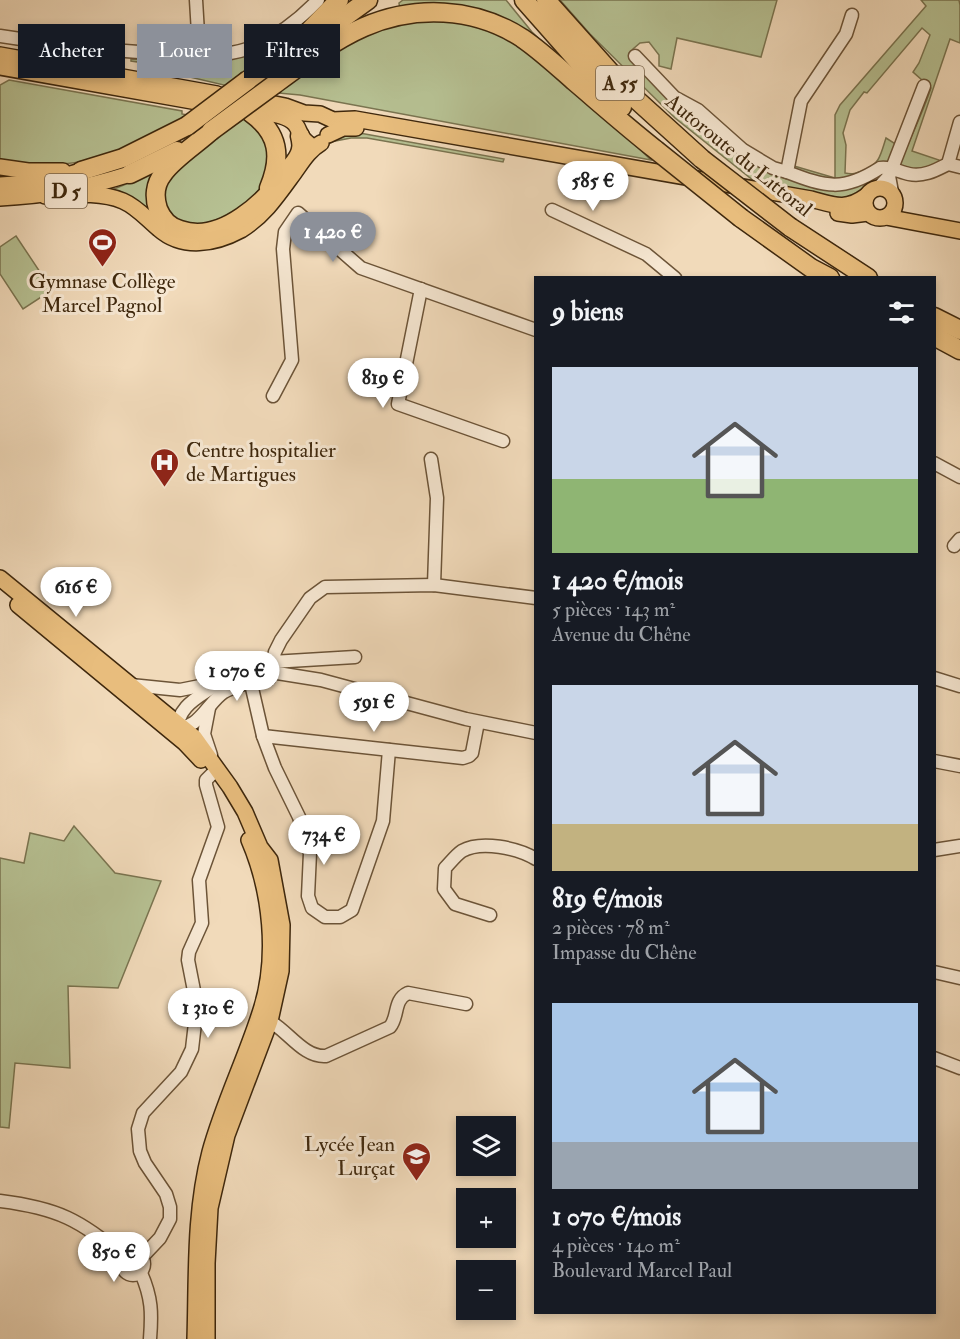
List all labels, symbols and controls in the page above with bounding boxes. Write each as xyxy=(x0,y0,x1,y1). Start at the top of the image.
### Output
chip: Acheter xyxy=(18,24,125,78)
chip: Louer xyxy=(137,24,232,78)
chip: Filtres xyxy=(244,24,340,78)
road number: A 55 xyxy=(596,66,644,100)
street label: Autoroute du Littoral xyxy=(659,87,818,223)
pin: 585 € xyxy=(551,161,635,212)
text: 585 € xyxy=(572,168,614,193)
road number: D 5 xyxy=(45,174,87,208)
pin: 1 420 € xyxy=(278,212,388,263)
text: 1 420 € xyxy=(304,219,362,244)
sports icon: Gymnase Collège Marcel Pagnol xyxy=(86,226,118,268)
place label: Gymnase Collège Marcel Pagnol xyxy=(29,268,176,319)
text: 9 biens xyxy=(552,296,623,328)
icon: filters xyxy=(885,296,918,329)
pin: 819 € xyxy=(341,358,425,409)
text: 819 € xyxy=(362,365,404,390)
icon: home xyxy=(681,406,789,514)
place label: Centre hospitalier de Martigues xyxy=(186,437,336,488)
hospital icon: Centre hospitalier de Martigues xyxy=(149,446,181,488)
text: 1 420 €/mois xyxy=(552,565,683,597)
pin: 616 € xyxy=(34,567,118,618)
text: 616 € xyxy=(54,574,98,599)
text: 5 pièces · 143 m² xyxy=(552,597,675,622)
text: Avenue du Chêne xyxy=(552,622,691,647)
pin: 1 070 € xyxy=(182,651,292,702)
text: 1 070 € xyxy=(209,658,265,683)
pin: 591 € xyxy=(332,682,416,733)
text: 591 € xyxy=(353,689,395,714)
icon: home xyxy=(681,724,789,832)
pin: 734 € xyxy=(282,815,366,866)
text: 734 € xyxy=(302,822,346,847)
text: 819 €/mois xyxy=(552,883,663,915)
text: 2 pièces · 78 m² xyxy=(552,915,670,940)
text: Impasse du Chêne xyxy=(552,940,697,965)
pin: 1 310 € xyxy=(153,988,263,1039)
text: 1 310 € xyxy=(182,995,234,1020)
icon: home xyxy=(681,1042,789,1150)
map controls xyxy=(456,1116,516,1320)
button: layers xyxy=(456,1116,516,1176)
place label: Lycée Jean Lurçat xyxy=(304,1131,395,1182)
school or university icon: Lycée Jean Lurçat xyxy=(400,1140,432,1182)
button: + xyxy=(456,1188,516,1248)
text: 1 070 €/mois xyxy=(552,1201,681,1233)
pin: 850 € xyxy=(72,1232,156,1283)
text: 4 pièces · 140 m² xyxy=(552,1233,680,1258)
text: 850 € xyxy=(92,1239,136,1264)
text: Boulevard Marcel Paul xyxy=(552,1258,732,1283)
button: − xyxy=(456,1260,516,1320)

